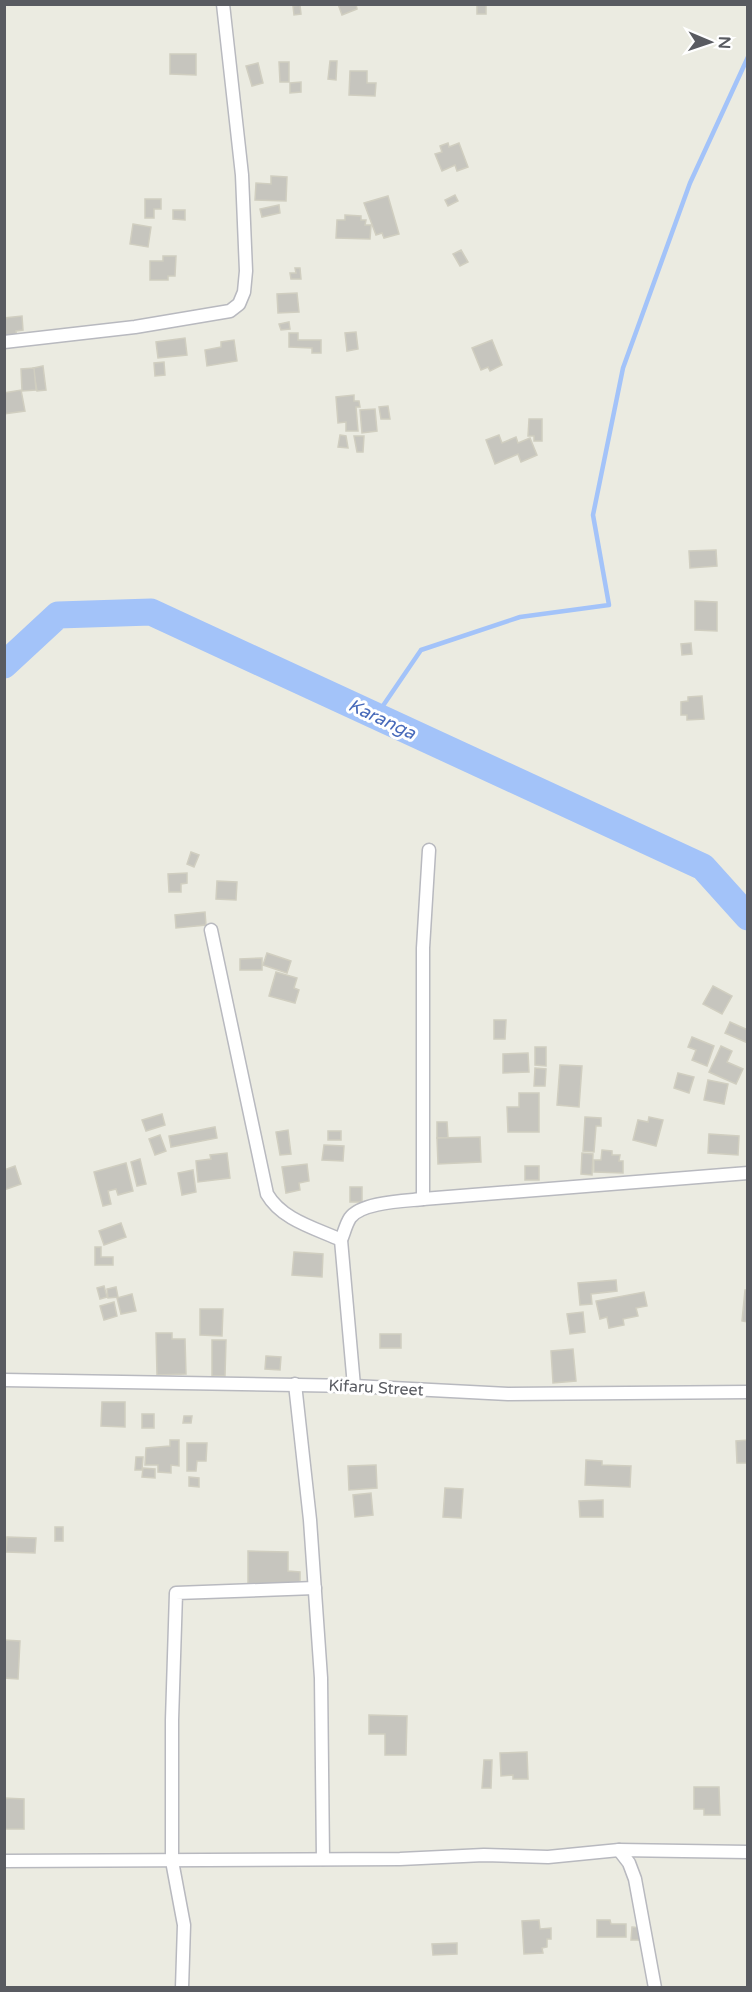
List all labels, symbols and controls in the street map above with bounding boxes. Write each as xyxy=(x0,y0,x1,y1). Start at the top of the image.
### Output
north arrow xyxy=(680,12,740,72)
text: N xyxy=(714,36,734,49)
water label: Karanga xyxy=(345,694,420,744)
street label: Kifaru Street xyxy=(328,1376,424,1400)

